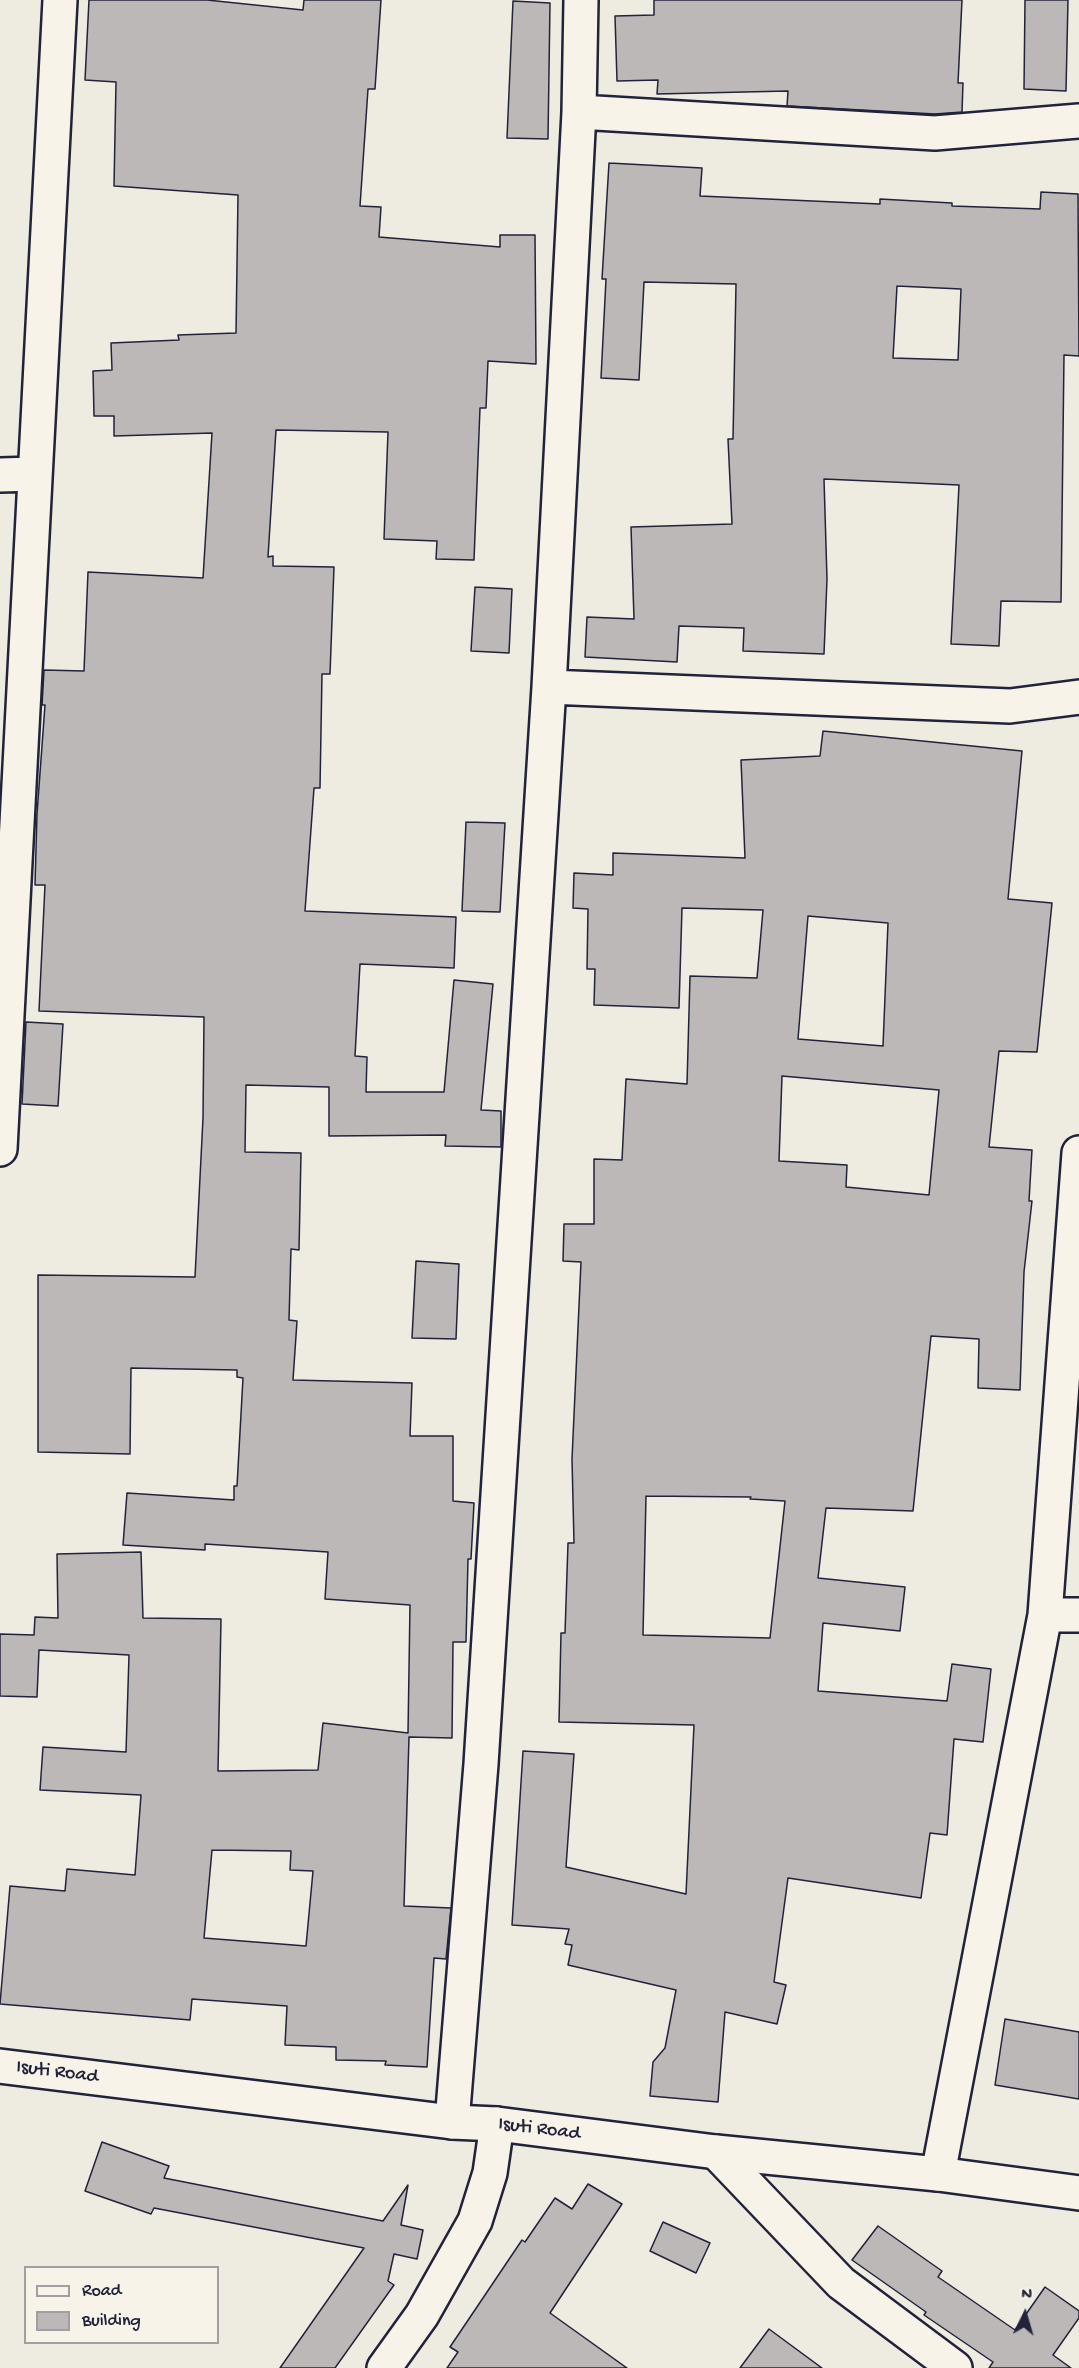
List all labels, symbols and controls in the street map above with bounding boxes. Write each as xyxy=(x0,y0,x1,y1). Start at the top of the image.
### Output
street label: Isuti Road xyxy=(15,2056,99,2090)
street label: Isuti Road xyxy=(497,2113,581,2147)
legend xyxy=(24,2266,219,2344)
text: Road xyxy=(82,2281,121,2302)
north arrow xyxy=(995,2284,1055,2344)
text: N xyxy=(1021,2286,1033,2305)
text: Building xyxy=(82,2311,141,2332)

